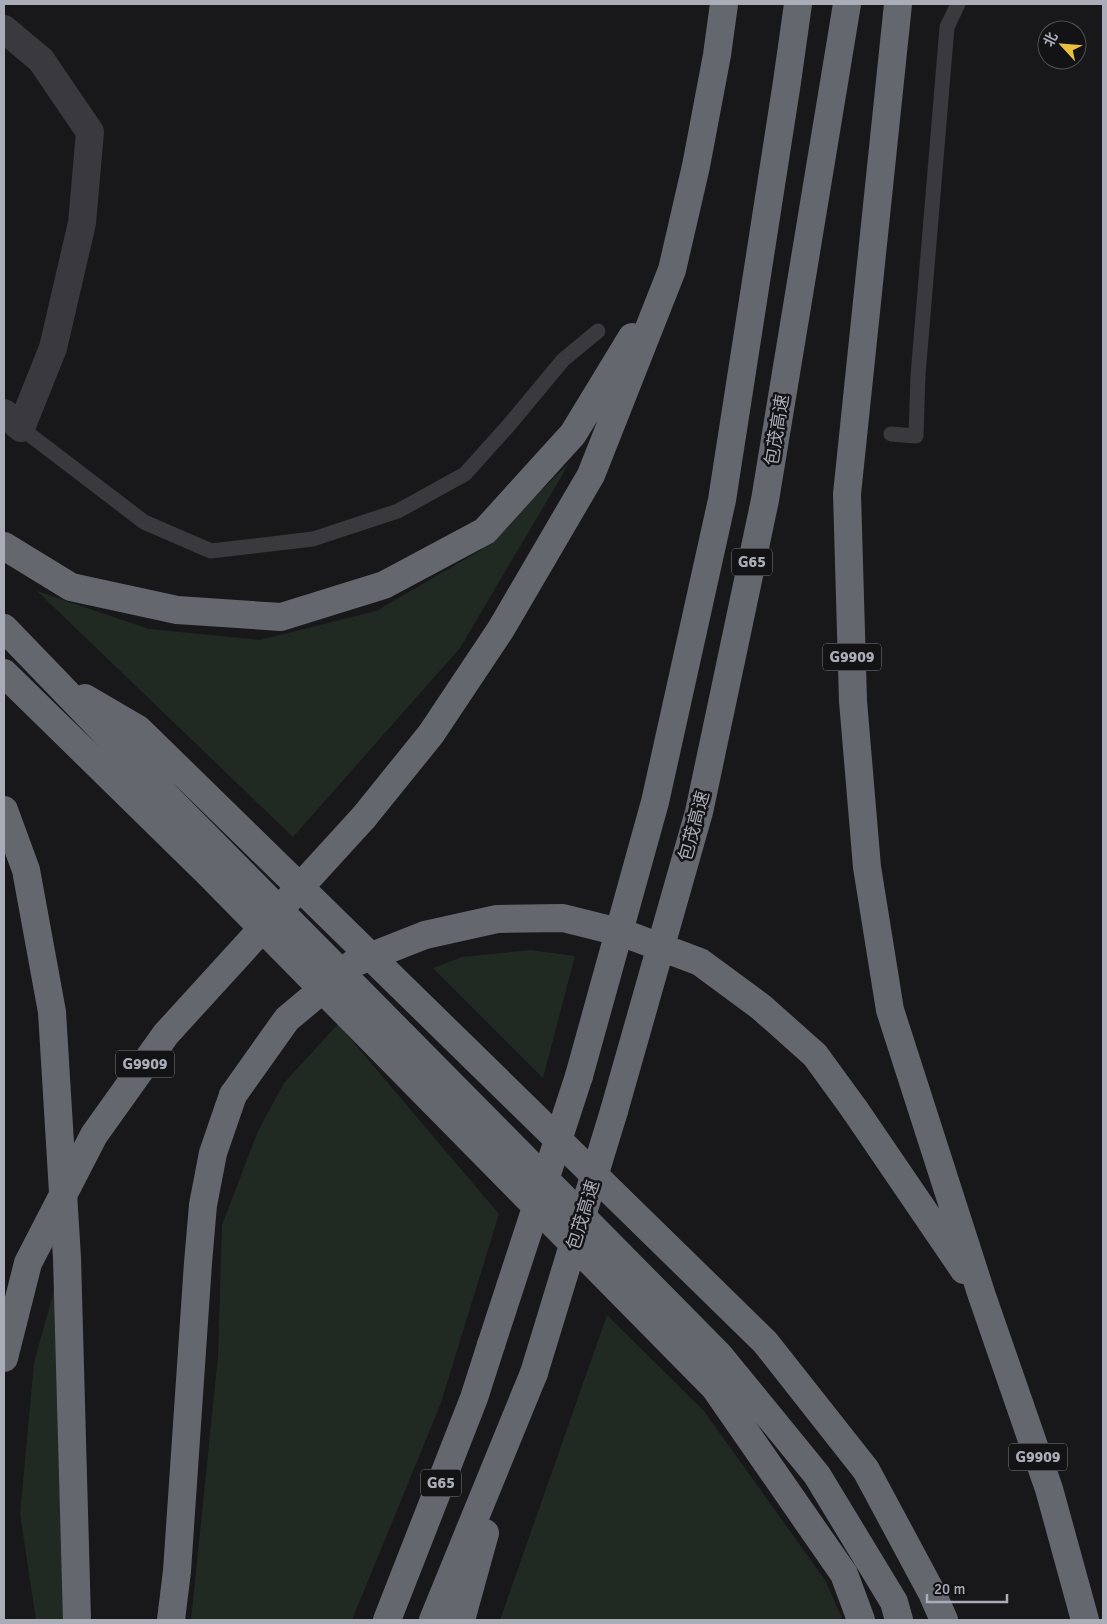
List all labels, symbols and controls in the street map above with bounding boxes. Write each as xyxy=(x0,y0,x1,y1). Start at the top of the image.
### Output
north arrow xyxy=(1037,20,1087,70)
text: 北 xyxy=(1040,30,1061,50)
street label: 包茂高速 xyxy=(761,393,793,467)
road number: G65 xyxy=(732,548,772,576)
road number: G9909 xyxy=(823,644,881,670)
street label: 包茂高速 xyxy=(674,788,714,864)
road number: G9909 xyxy=(116,1050,174,1078)
street label: 包茂高速 xyxy=(562,1177,604,1253)
road number: G9909 xyxy=(1009,1444,1067,1470)
road number: G65 xyxy=(421,1470,461,1496)
scale bar xyxy=(927,1572,1007,1604)
text: 20 m xyxy=(934,1580,965,1598)

